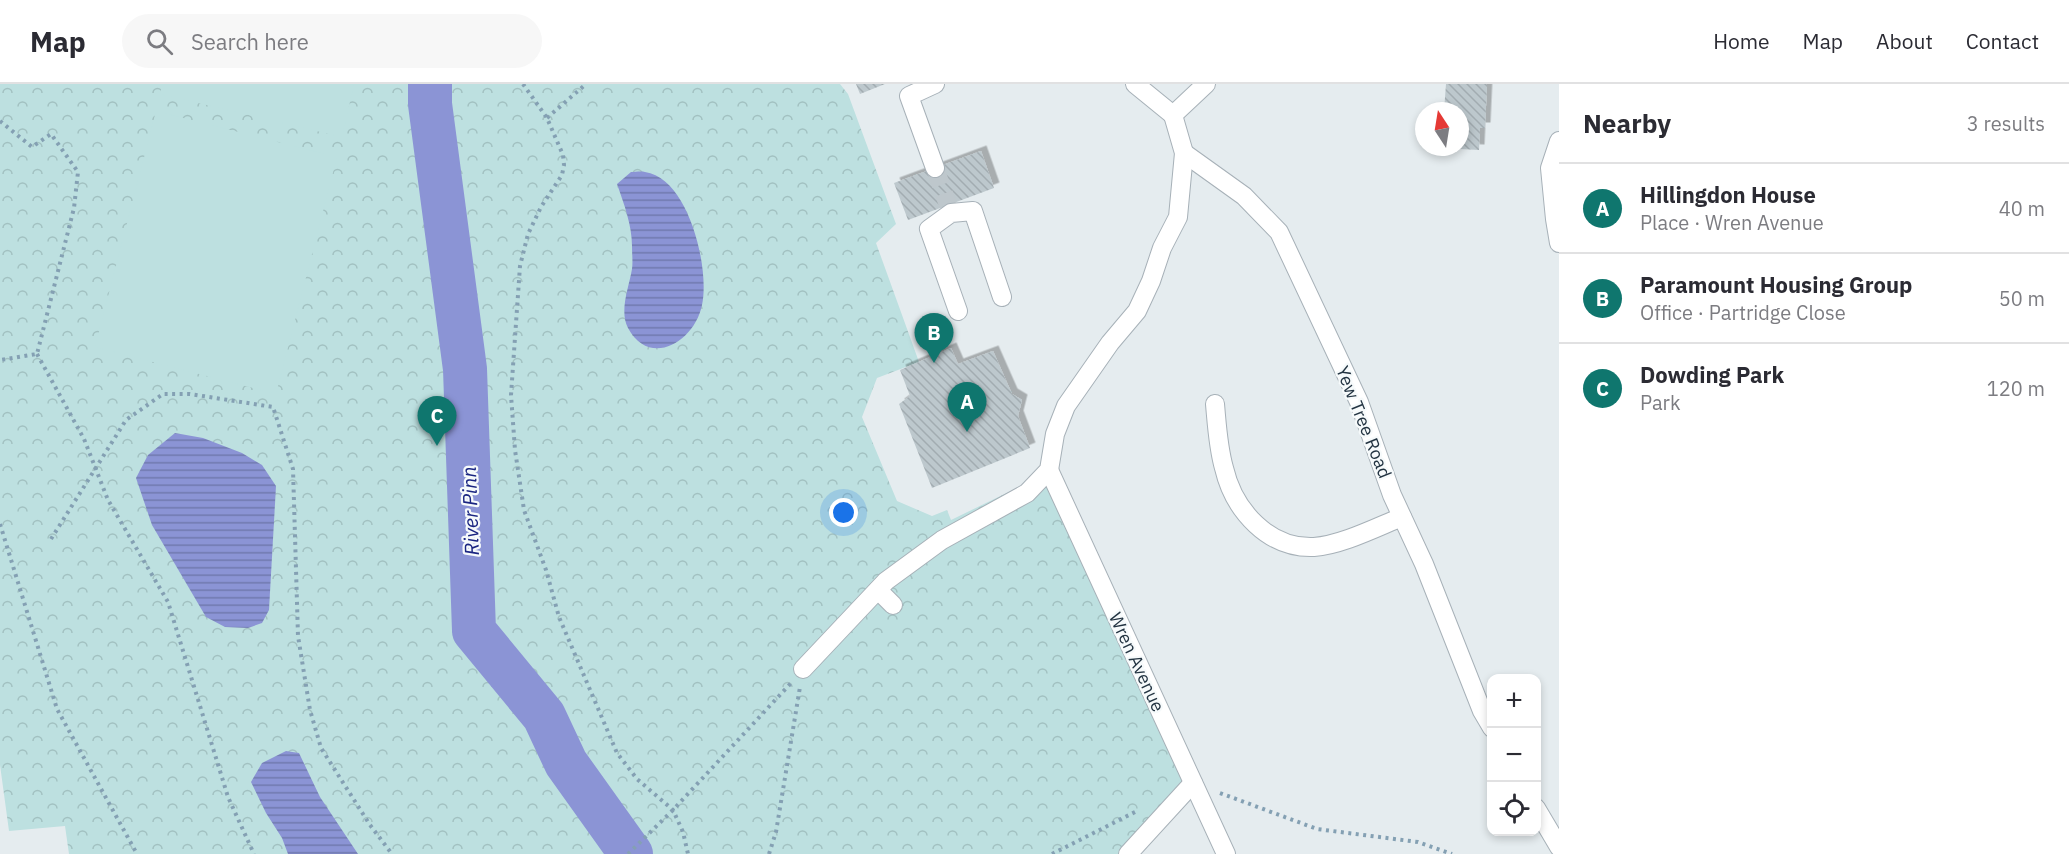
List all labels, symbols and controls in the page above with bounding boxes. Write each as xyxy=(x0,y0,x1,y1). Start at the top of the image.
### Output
search box xyxy=(122,14,542,68)
text: Map xyxy=(30,23,86,60)
icon: search xyxy=(143,25,176,58)
text: Search here xyxy=(191,27,309,56)
text: Home xyxy=(1713,27,1770,55)
text: Map xyxy=(1803,27,1843,55)
text: About xyxy=(1876,27,1933,55)
text: Contact xyxy=(1966,27,2039,55)
north arrow xyxy=(1415,102,1469,156)
text: Nearby xyxy=(1583,106,1671,140)
text: 3 results xyxy=(1967,110,2045,137)
text: Hillingdon House xyxy=(1640,180,1816,209)
text: A xyxy=(1596,195,1609,222)
text: 40 m xyxy=(1999,195,2045,222)
text: Place · Wren Avenue xyxy=(1640,209,1824,236)
text: Paramount Housing Group xyxy=(1640,270,1912,299)
text: B xyxy=(1596,285,1609,312)
text: 50 m xyxy=(1999,285,2045,312)
text: Office · Partridge Close xyxy=(1640,299,1846,326)
pin: B xyxy=(914,314,954,363)
text: Dowding Park xyxy=(1640,360,1784,389)
street label: Yew Tree Road xyxy=(1331,363,1397,481)
text: C xyxy=(1596,375,1609,402)
text: 120 m xyxy=(1987,375,2045,402)
pin: A xyxy=(948,382,986,432)
text: Park xyxy=(1640,389,1680,416)
pin: C xyxy=(418,396,456,446)
water label: River Pinn xyxy=(455,466,485,556)
your location xyxy=(829,498,858,527)
street label: Wren Avenue xyxy=(1104,609,1170,715)
map controls xyxy=(1487,674,1541,836)
button: + xyxy=(1487,674,1541,728)
button: − xyxy=(1487,728,1541,782)
button: locate xyxy=(1487,782,1541,836)

